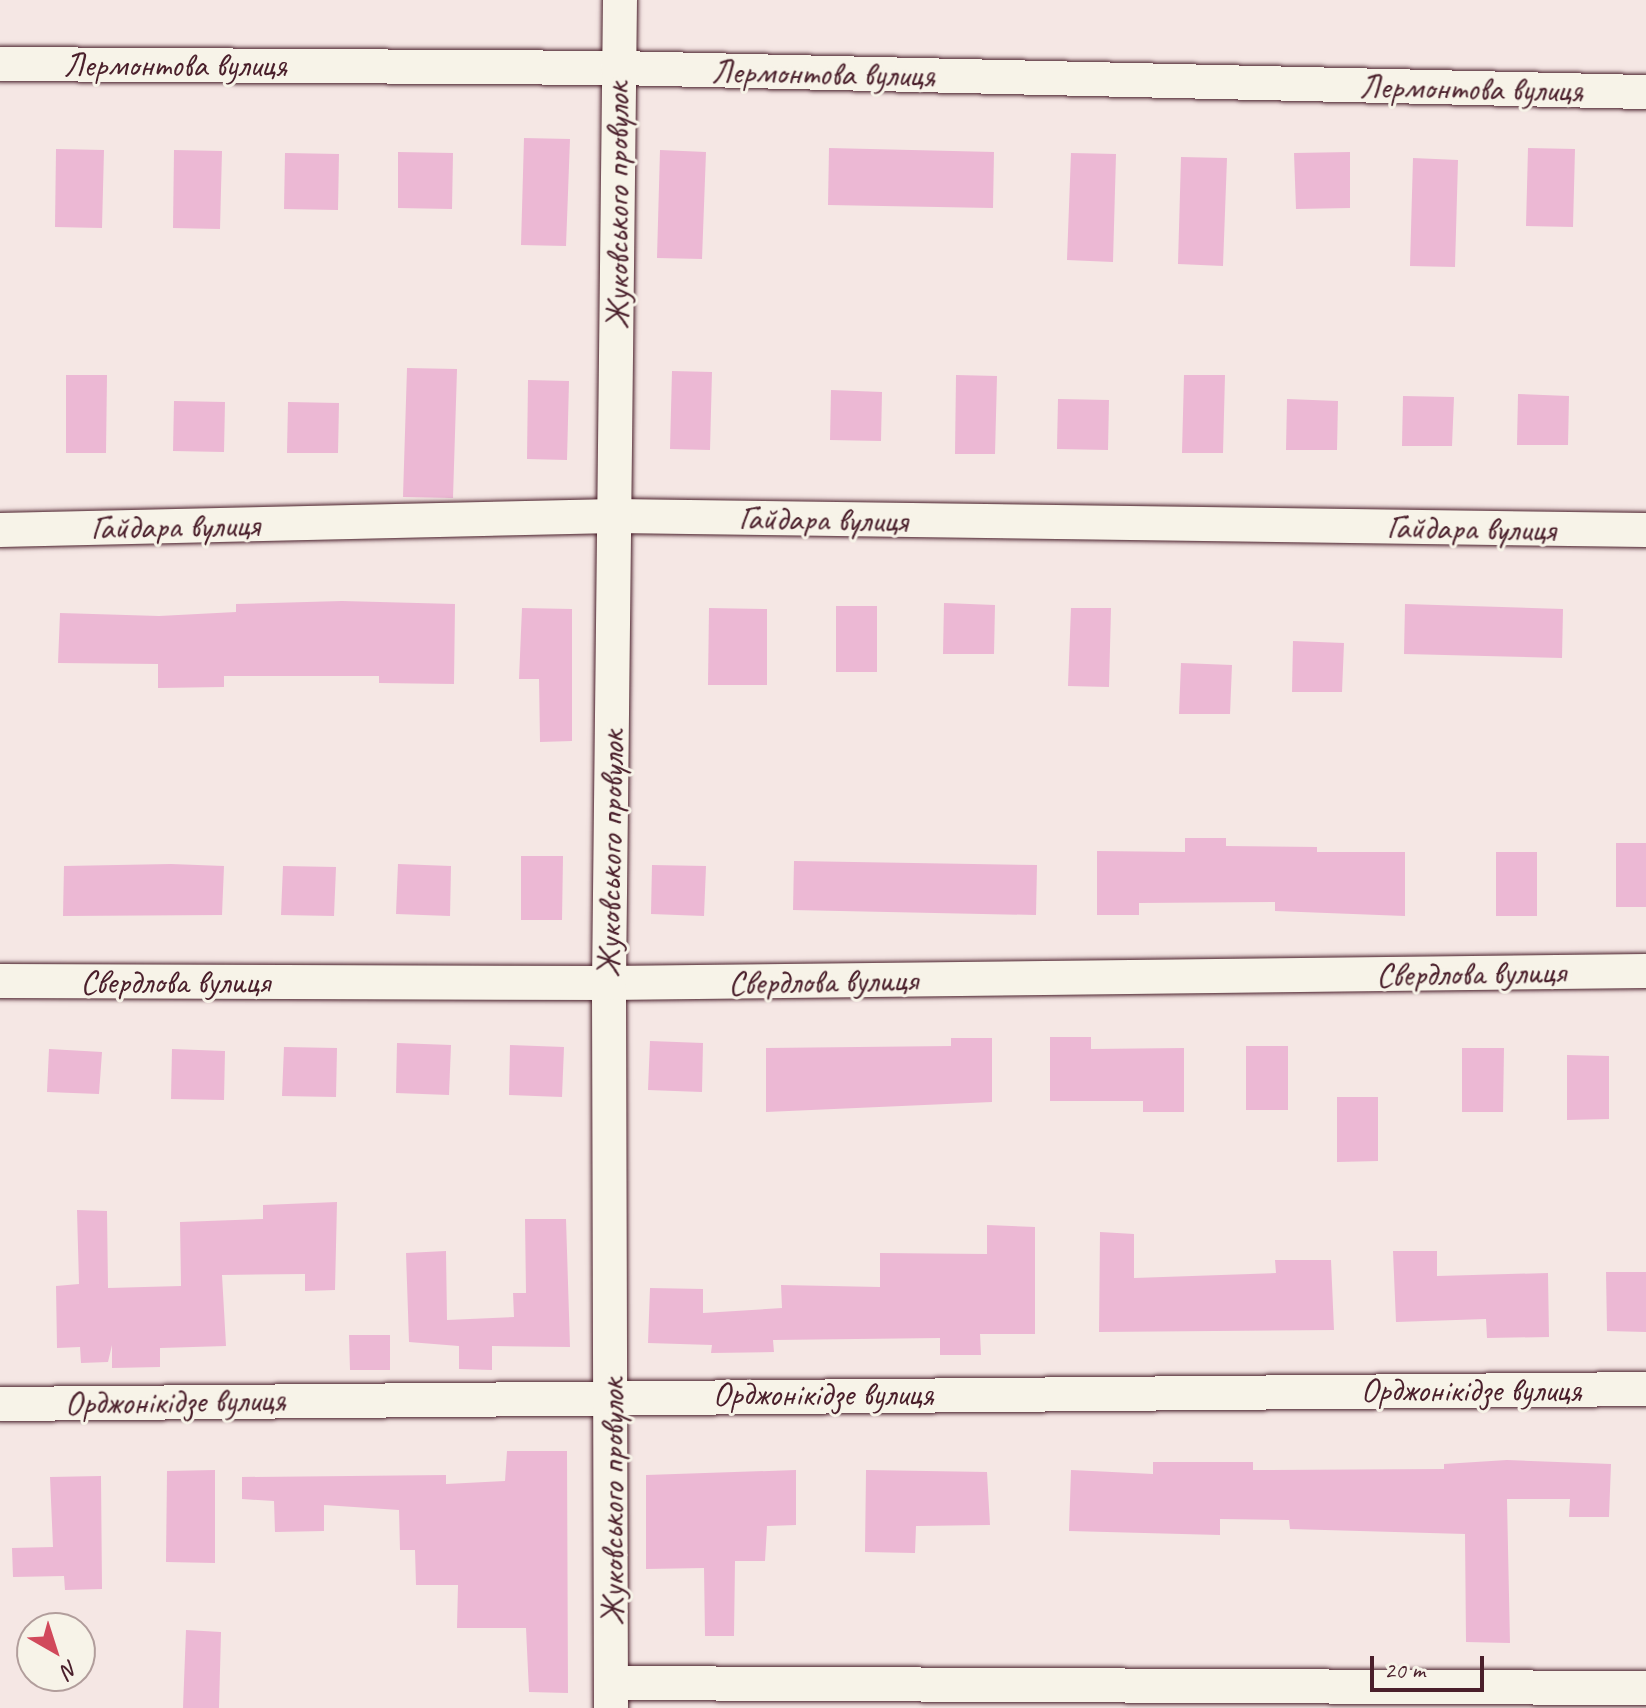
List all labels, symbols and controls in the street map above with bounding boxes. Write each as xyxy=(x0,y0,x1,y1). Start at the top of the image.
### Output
street label: Лермонтова вулиця xyxy=(63,45,287,85)
street label: Лермонтова вулиця xyxy=(711,51,935,95)
street label: Лермонтова вулиця xyxy=(1359,66,1583,110)
street label: Жуковського провулок xyxy=(597,82,637,330)
street label: Гайдара вулиця xyxy=(737,497,909,541)
street label: Гайдара вулиця xyxy=(89,504,261,548)
street label: Гайдара вулиця xyxy=(1385,506,1557,550)
street label: Жуковського провулок xyxy=(587,730,633,978)
street label: Свердлова вулиця xyxy=(1376,951,1566,995)
street label: Свердлова вулиця xyxy=(728,959,918,1003)
street label: Свердлова вулиця xyxy=(81,962,269,1002)
street label: Орджонікідзе вулиця xyxy=(1360,1370,1582,1410)
street label: Орджонікідзе вулиця xyxy=(712,1374,934,1414)
street label: Жуковського провулок xyxy=(592,1378,632,1626)
street label: Орджонікідзе вулиця xyxy=(64,1379,286,1423)
north arrow xyxy=(16,1612,96,1692)
scale bar xyxy=(1374,1640,1488,1690)
text: N xyxy=(56,1654,84,1684)
text: 20 m xyxy=(1384,1655,1425,1685)

